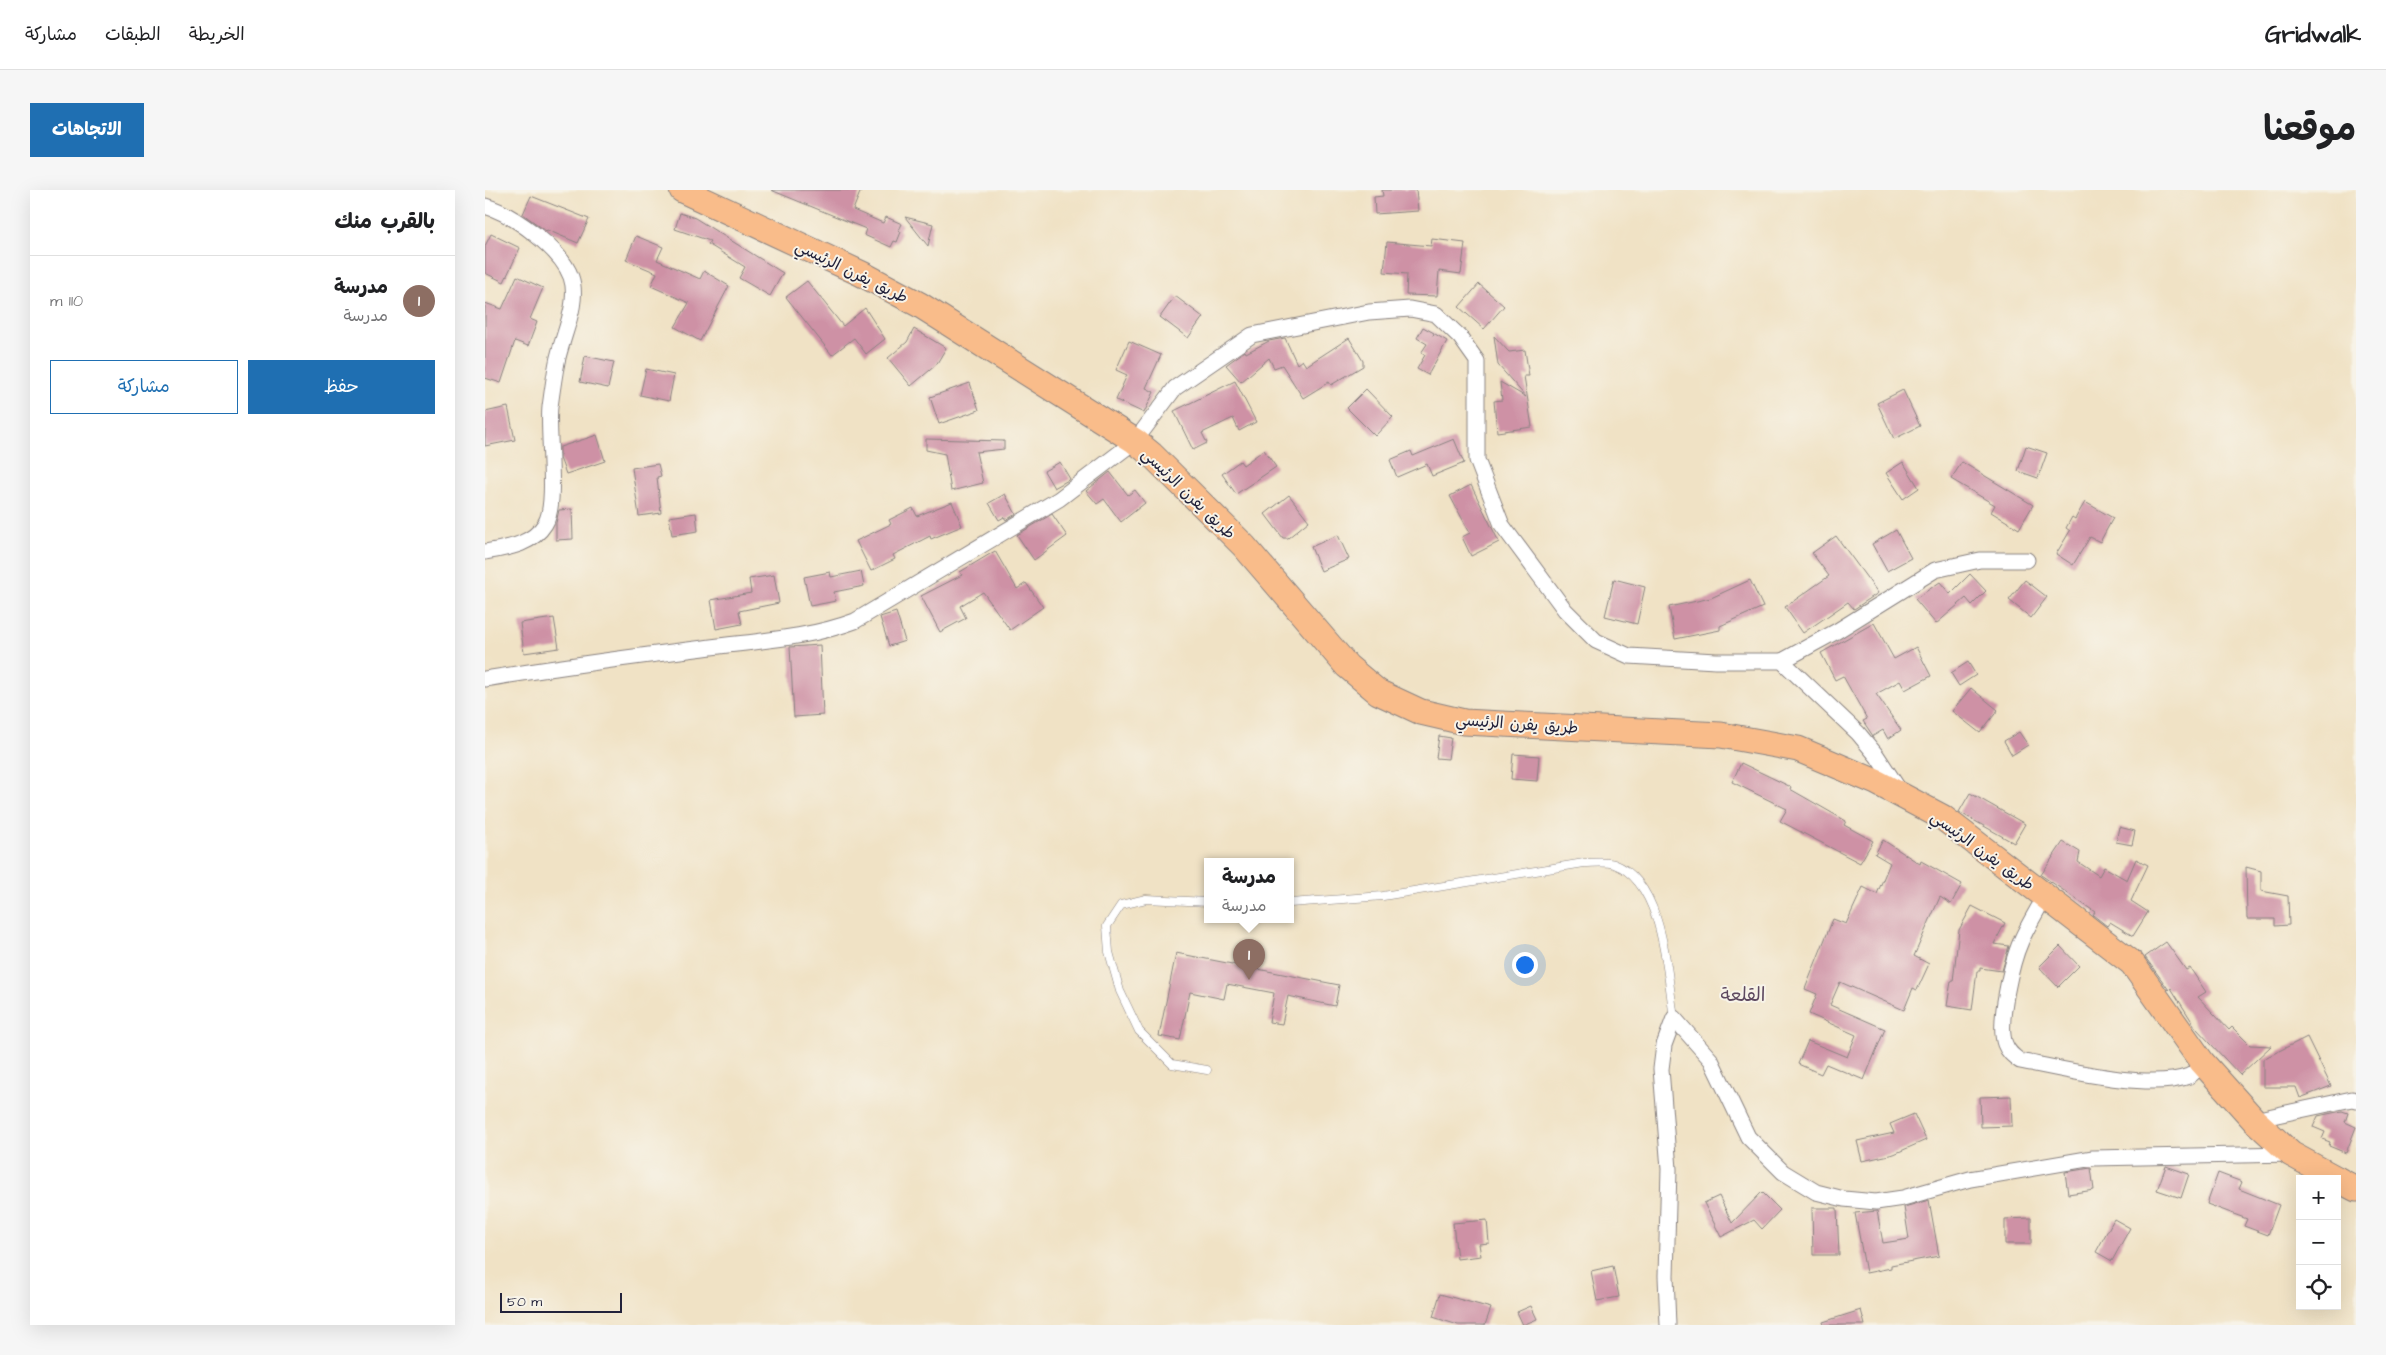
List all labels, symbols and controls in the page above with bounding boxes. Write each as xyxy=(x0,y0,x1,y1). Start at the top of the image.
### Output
text: Gridwalk xyxy=(2265,18,2361,52)
text: مشاركة xyxy=(25,22,77,47)
text: الطبقات xyxy=(105,22,161,47)
text: الخريطة xyxy=(189,22,245,47)
button: الاتجاهات xyxy=(30,103,144,157)
text: موقعنا xyxy=(2263,105,2356,154)
text: بالقرب منك xyxy=(334,207,435,236)
street label: طريق يفرن الرئيسي xyxy=(790,235,912,311)
text: مدرسة xyxy=(334,274,388,301)
text: 110 m xyxy=(50,290,83,312)
text: 1 xyxy=(418,290,420,312)
text: مدرسة xyxy=(343,305,388,327)
button: مشاركة xyxy=(50,360,238,414)
button: حفظ xyxy=(248,360,435,414)
street label: طريق يفرن الرئيسي xyxy=(1134,443,1240,546)
street label: طريق يفرن الرئيسي xyxy=(1455,709,1579,742)
street label: طريق يفرن الرئيسي xyxy=(1924,806,2039,898)
popup xyxy=(1204,858,1294,923)
text: مدرسة xyxy=(1222,864,1276,891)
text: مدرسة xyxy=(1222,895,1267,917)
pin: 1 xyxy=(1233,939,1265,980)
your location xyxy=(1512,952,1538,978)
district label: القلعة xyxy=(1721,982,1765,1009)
map controls xyxy=(2296,1175,2341,1310)
button: + xyxy=(2296,1175,2341,1220)
button: − xyxy=(2296,1220,2341,1265)
button: locate xyxy=(2296,1265,2341,1310)
scale bar xyxy=(500,1290,623,1313)
text: 50 m xyxy=(507,1292,542,1312)

